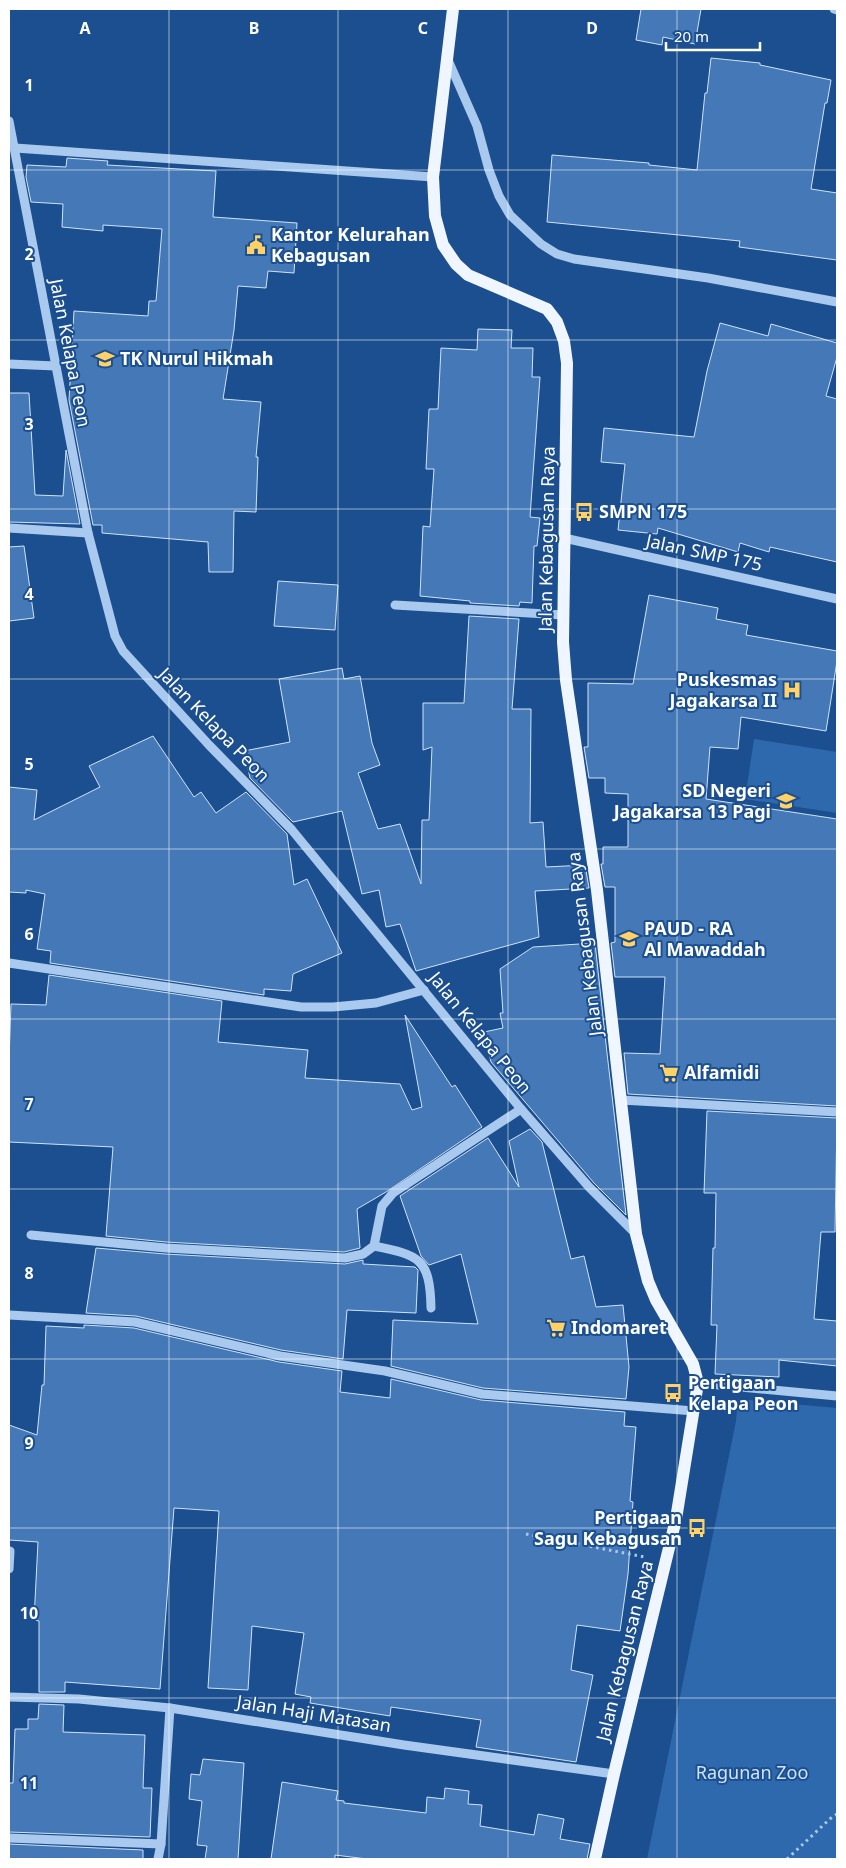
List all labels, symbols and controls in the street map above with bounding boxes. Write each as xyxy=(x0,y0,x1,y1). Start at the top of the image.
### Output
text: A xyxy=(79,17,91,39)
text: B xyxy=(249,17,259,39)
text: C xyxy=(418,17,428,39)
text: D xyxy=(586,17,598,39)
scale bar xyxy=(666,20,760,52)
text: 20 m xyxy=(674,26,709,46)
text: 1 xyxy=(24,74,34,96)
place label: Kantor Kelurahan Kebagusan xyxy=(271,222,430,267)
public building icon: Kantor Kelurahan Kebagusan xyxy=(245,234,267,256)
text: 2 xyxy=(24,243,34,265)
street label: Jalan Kelapa Peon xyxy=(44,275,97,429)
place label: TK Nurul Hikmah xyxy=(120,346,274,370)
school or university icon: TK Nurul Hikmah xyxy=(94,348,116,370)
text: 3 xyxy=(24,413,34,435)
street label: Jalan Kebagusan Raya xyxy=(532,446,560,634)
place label: SMPN 175 xyxy=(599,499,687,523)
bus stop icon: SMPN 175 xyxy=(573,501,595,523)
street label: Jalan SMP 175 xyxy=(642,528,765,576)
text: 4 xyxy=(24,583,34,605)
street label: Jalan Kelapa Peon xyxy=(152,660,276,787)
place label: Puskesmas Jagakarsa II xyxy=(668,667,777,712)
hospital icon: Puskesmas Jagakarsa II xyxy=(781,679,803,701)
text: 5 xyxy=(24,753,34,775)
place label: SD Negeri Jagakarsa 13 Pagi xyxy=(612,778,771,823)
school or university icon: SD Negeri Jagakarsa 13 Pagi xyxy=(775,790,797,812)
street label: Jalan Kebagusan Raya xyxy=(561,851,607,1040)
place label: PAUD - RA Al Mawaddah xyxy=(644,916,766,961)
text: 6 xyxy=(24,923,34,945)
school or university icon: PAUD - RA Al Mawaddah xyxy=(618,928,640,950)
street label: Jalan Kelapa Peon xyxy=(423,965,537,1098)
place label: Alfamidi xyxy=(684,1060,759,1084)
supermarket icon: Alfamidi xyxy=(658,1062,680,1084)
text: 7 xyxy=(24,1093,34,1115)
text: 8 xyxy=(24,1262,34,1284)
place label: Indomaret xyxy=(571,1315,667,1339)
supermarket icon: Indomaret xyxy=(545,1317,567,1339)
place label: Pertigaan Kelapa Peon xyxy=(688,1370,799,1415)
bus stop icon: Pertigaan Kelapa Peon xyxy=(662,1382,684,1404)
text: 9 xyxy=(24,1432,34,1454)
place label: Pertigaan Sagu Kebagusan xyxy=(534,1505,682,1550)
bus stop icon: Pertigaan Sagu Kebagusan xyxy=(686,1517,708,1539)
street label: Jalan Kebagusan Raya xyxy=(589,1558,658,1746)
text: 10 xyxy=(20,1602,38,1624)
street label: Jalan Haji Matasan xyxy=(233,1689,393,1737)
park label: Ragunan Zoo xyxy=(696,1760,808,1784)
text: 11 xyxy=(20,1772,38,1794)

